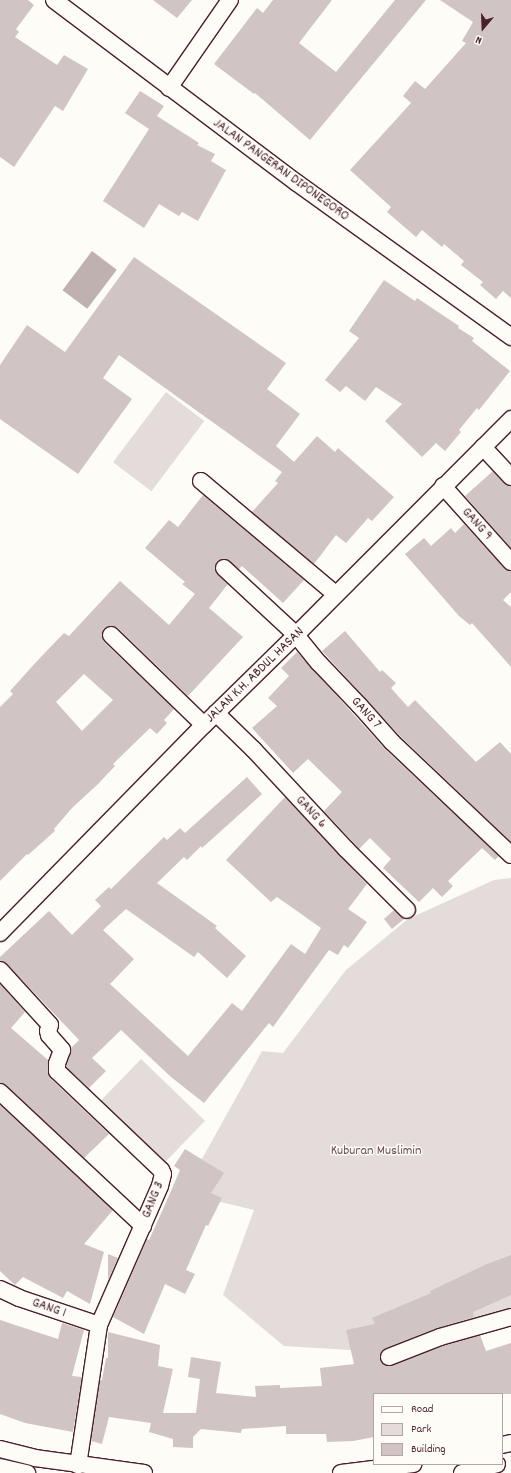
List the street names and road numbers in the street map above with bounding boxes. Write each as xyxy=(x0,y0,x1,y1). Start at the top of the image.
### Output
street label: JALAN PANGERAN DIPONEGORO xyxy=(210,115,352,225)
street label: GANG 9 xyxy=(458,504,496,544)
street label: JALAN K.H. ABDUL HASAN xyxy=(202,624,308,726)
street label: GANG 7 xyxy=(347,694,385,732)
street label: GANG 6 xyxy=(292,792,330,832)
street label: GANG 3 xyxy=(138,1179,168,1221)
street label: GANG 1 xyxy=(30,1294,68,1322)

